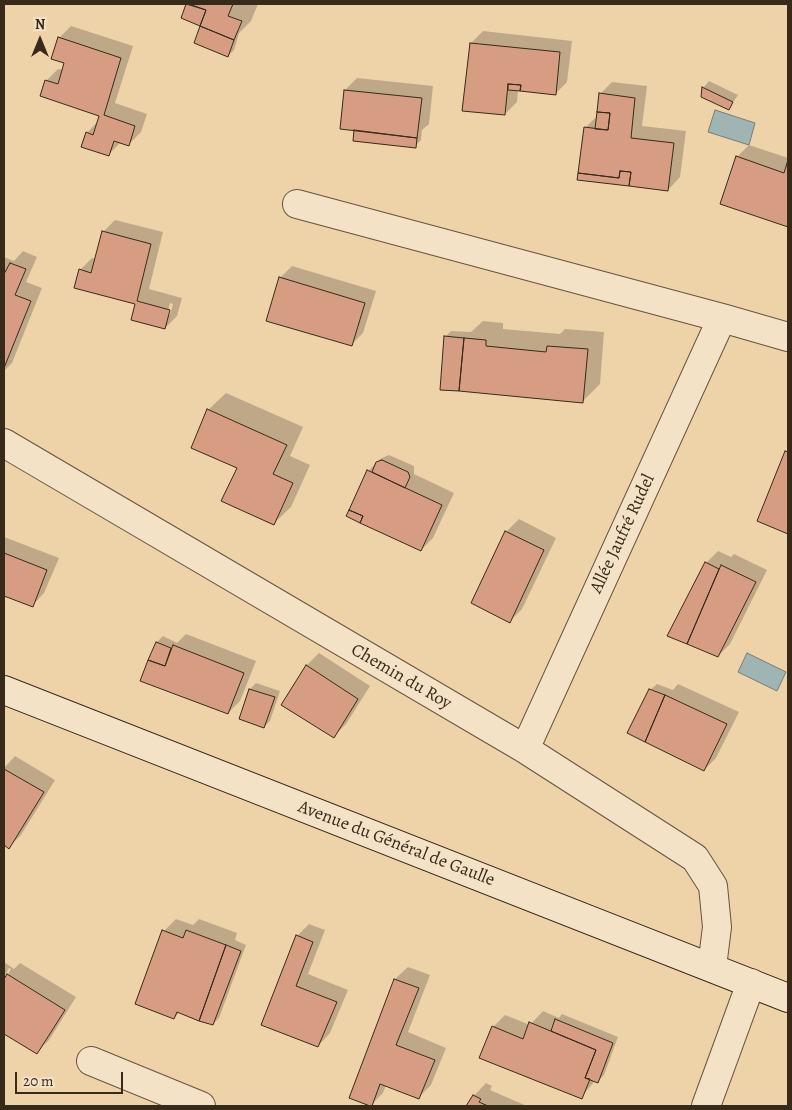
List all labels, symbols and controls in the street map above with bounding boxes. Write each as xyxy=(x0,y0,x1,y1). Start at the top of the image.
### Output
north arrow xyxy=(15,15,65,65)
text: N xyxy=(35,15,45,34)
street label: Allée Jaufré Rudel xyxy=(586,471,660,597)
street label: Chemin du Roy xyxy=(347,640,455,714)
street label: Avenue du Général de Gaulle xyxy=(295,796,497,892)
scale bar xyxy=(18,1062,125,1094)
text: 20 m xyxy=(23,1071,54,1091)

